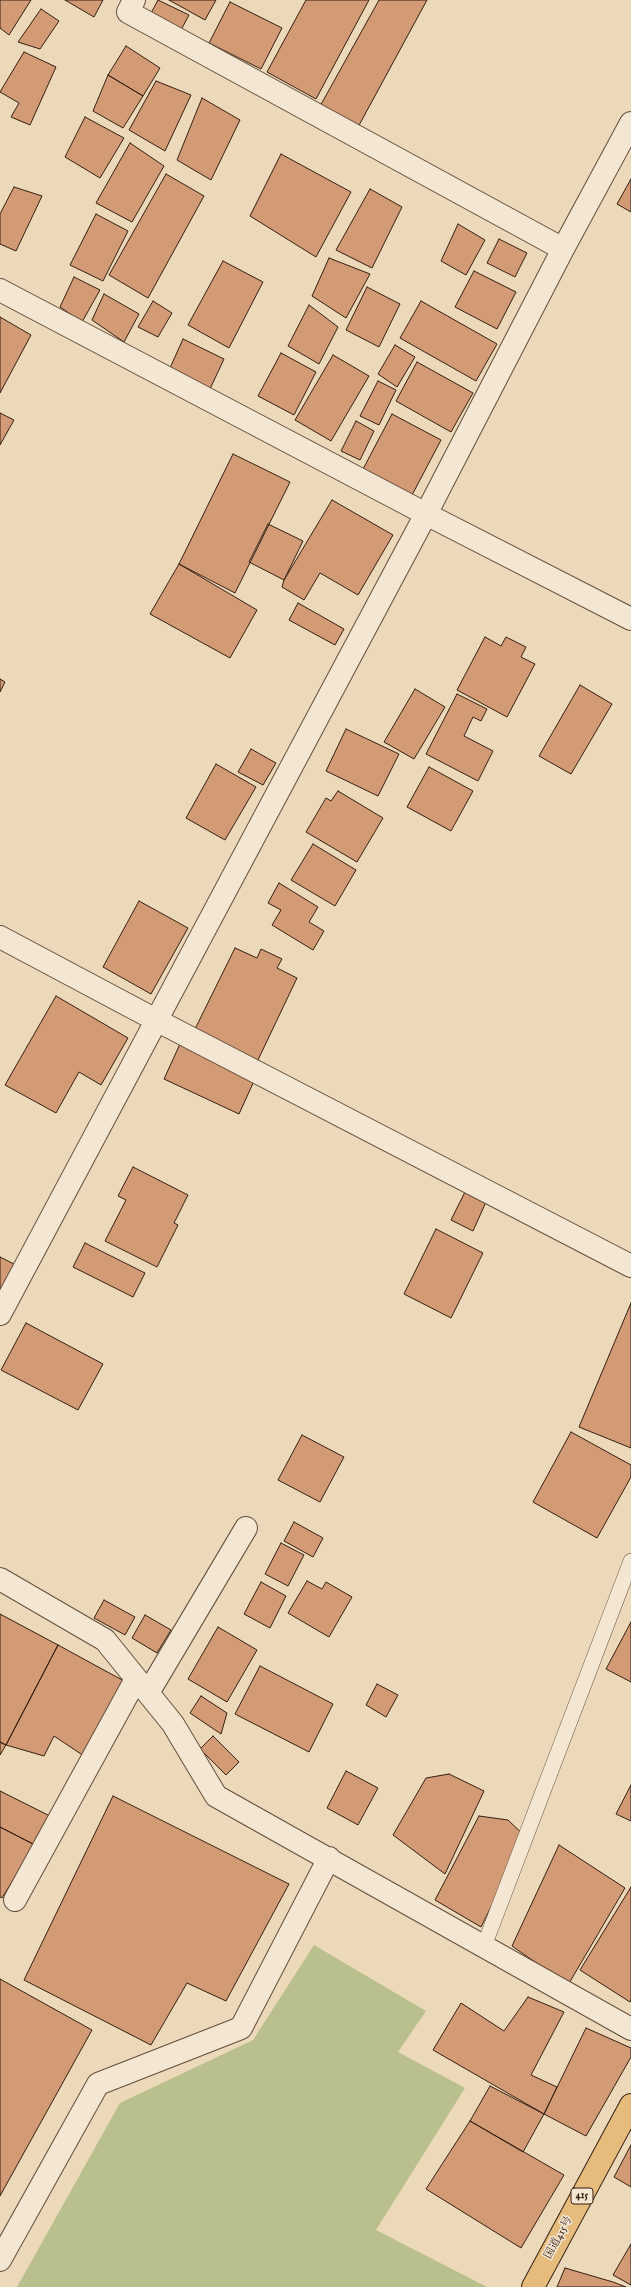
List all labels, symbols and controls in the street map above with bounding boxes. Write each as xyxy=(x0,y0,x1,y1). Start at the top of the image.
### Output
road number: 415 xyxy=(571,2188,593,2204)
street label: 国道415号 xyxy=(542,2214,576,2262)

